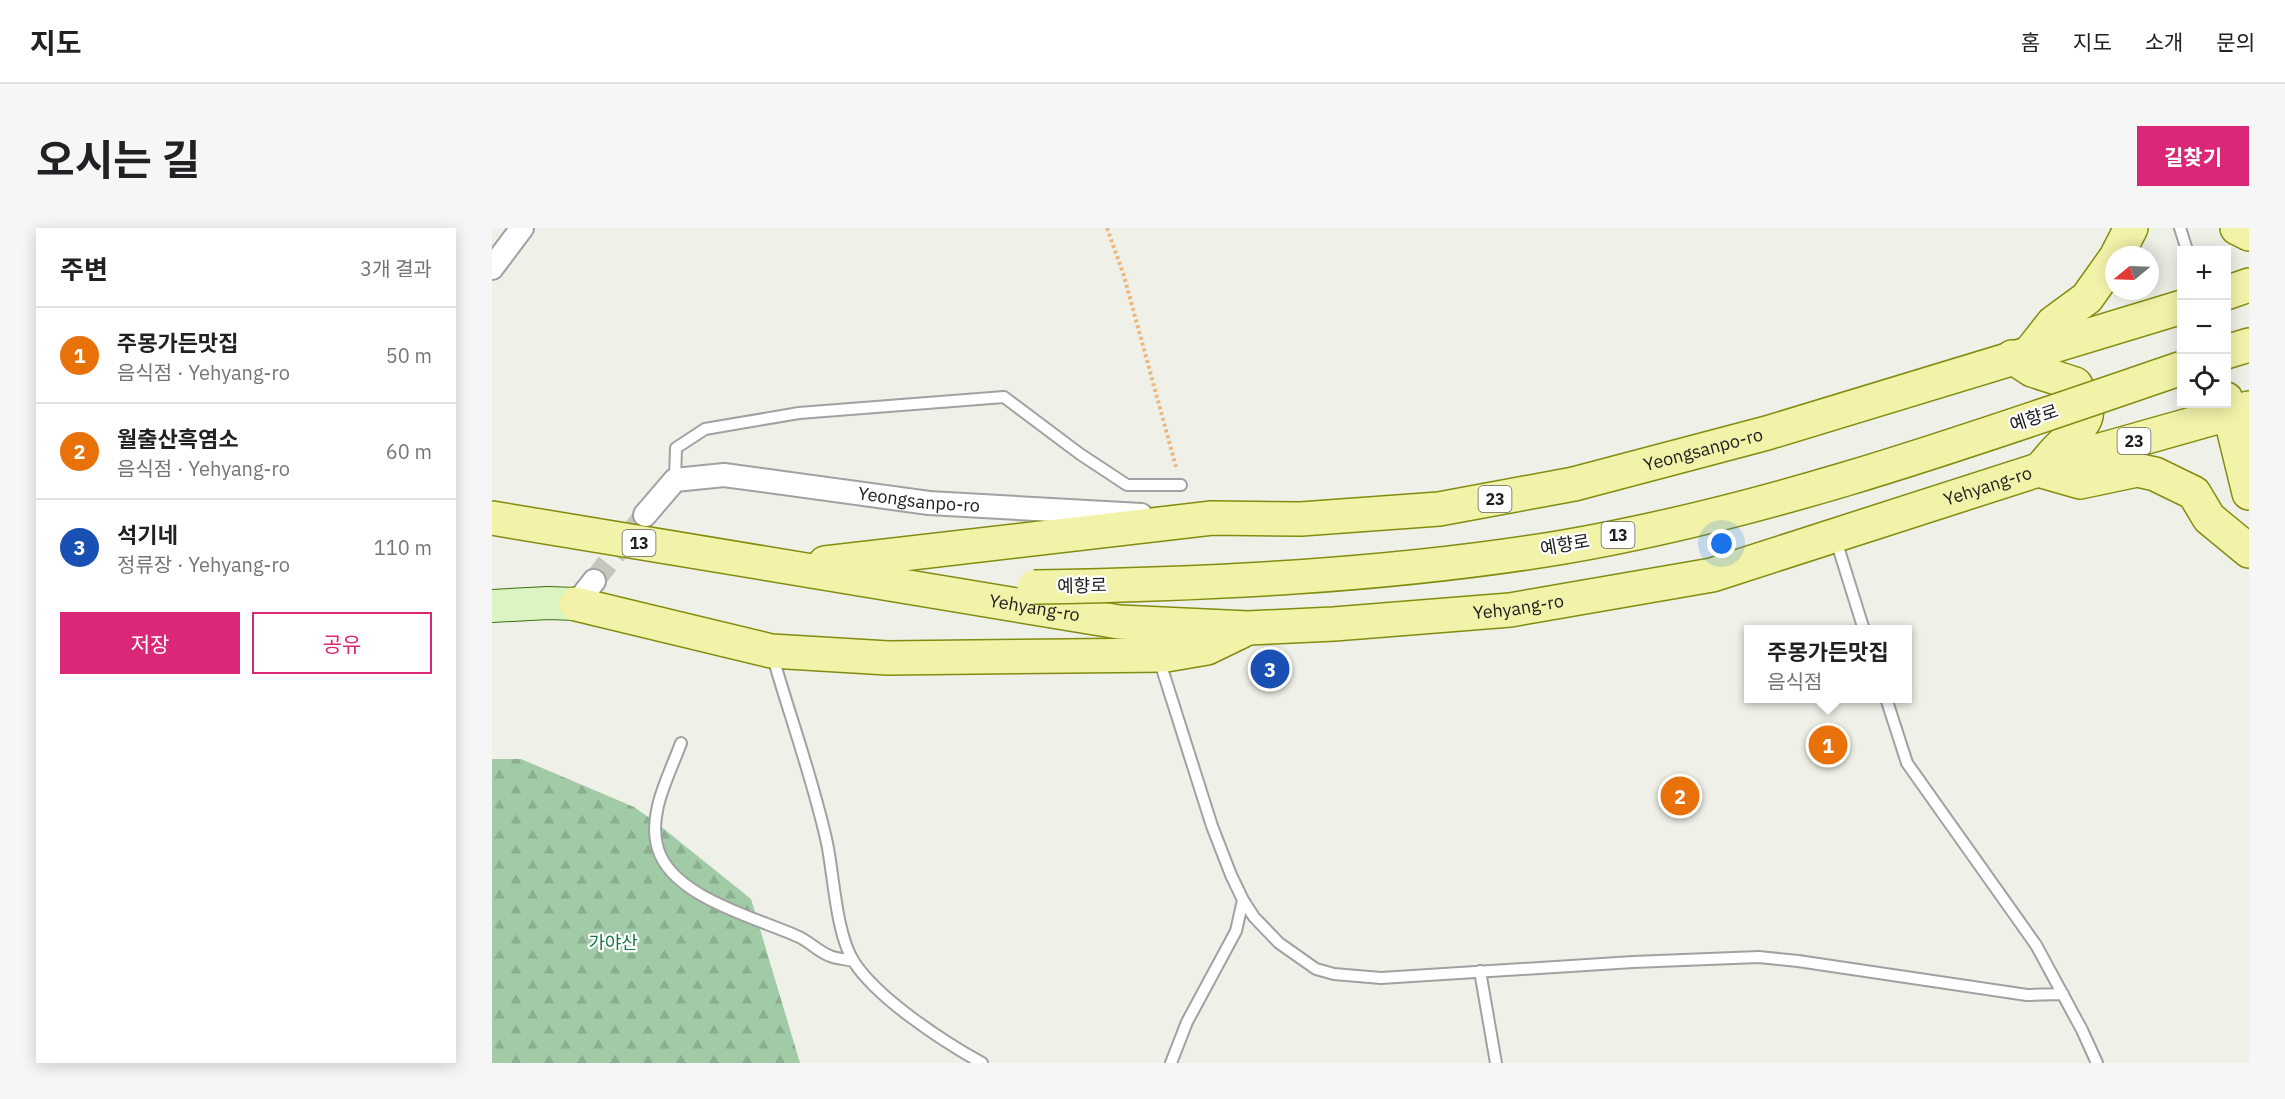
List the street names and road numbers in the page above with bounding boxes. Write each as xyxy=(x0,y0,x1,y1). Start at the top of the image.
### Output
street label: 예향로 xyxy=(2007,399,2061,436)
street label: Yeongsanpo-ro xyxy=(1641,423,1765,476)
road number: 23 xyxy=(2118,428,2150,454)
street label: Yehyang-ro xyxy=(1940,461,2035,511)
street label: Yeongsanpo-ro xyxy=(857,481,981,517)
road number: 23 xyxy=(1478,486,1512,512)
road number: 13 xyxy=(1602,522,1634,548)
street label: 예향로 xyxy=(1538,529,1591,560)
road number: 13 xyxy=(622,530,656,556)
street label: 예향로 xyxy=(1057,574,1107,597)
street label: Yehyang-ro xyxy=(988,589,1082,626)
street label: Yehyang-ro xyxy=(1472,589,1566,624)

